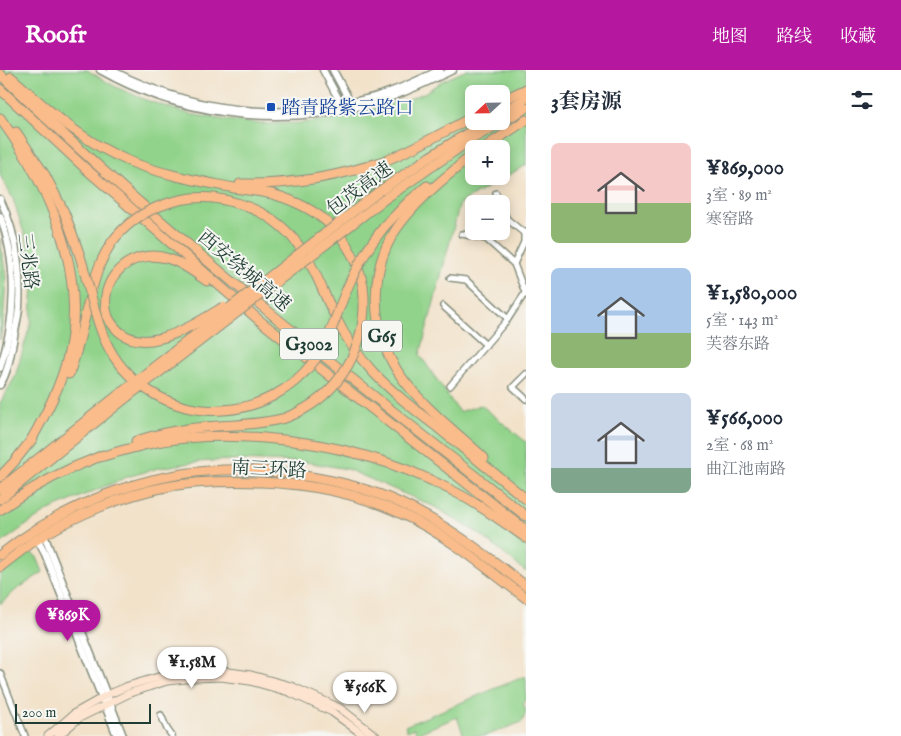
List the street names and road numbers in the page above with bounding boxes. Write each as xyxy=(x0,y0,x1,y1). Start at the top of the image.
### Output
street label: 包茂高速 xyxy=(323,157,398,222)
street label: 西安绕城高速 xyxy=(192,226,295,317)
street label: 三兆路 xyxy=(12,231,42,291)
road number: G65 xyxy=(362,320,402,352)
road number: G3002 xyxy=(280,328,338,360)
street label: 南三环路 xyxy=(230,456,307,484)

